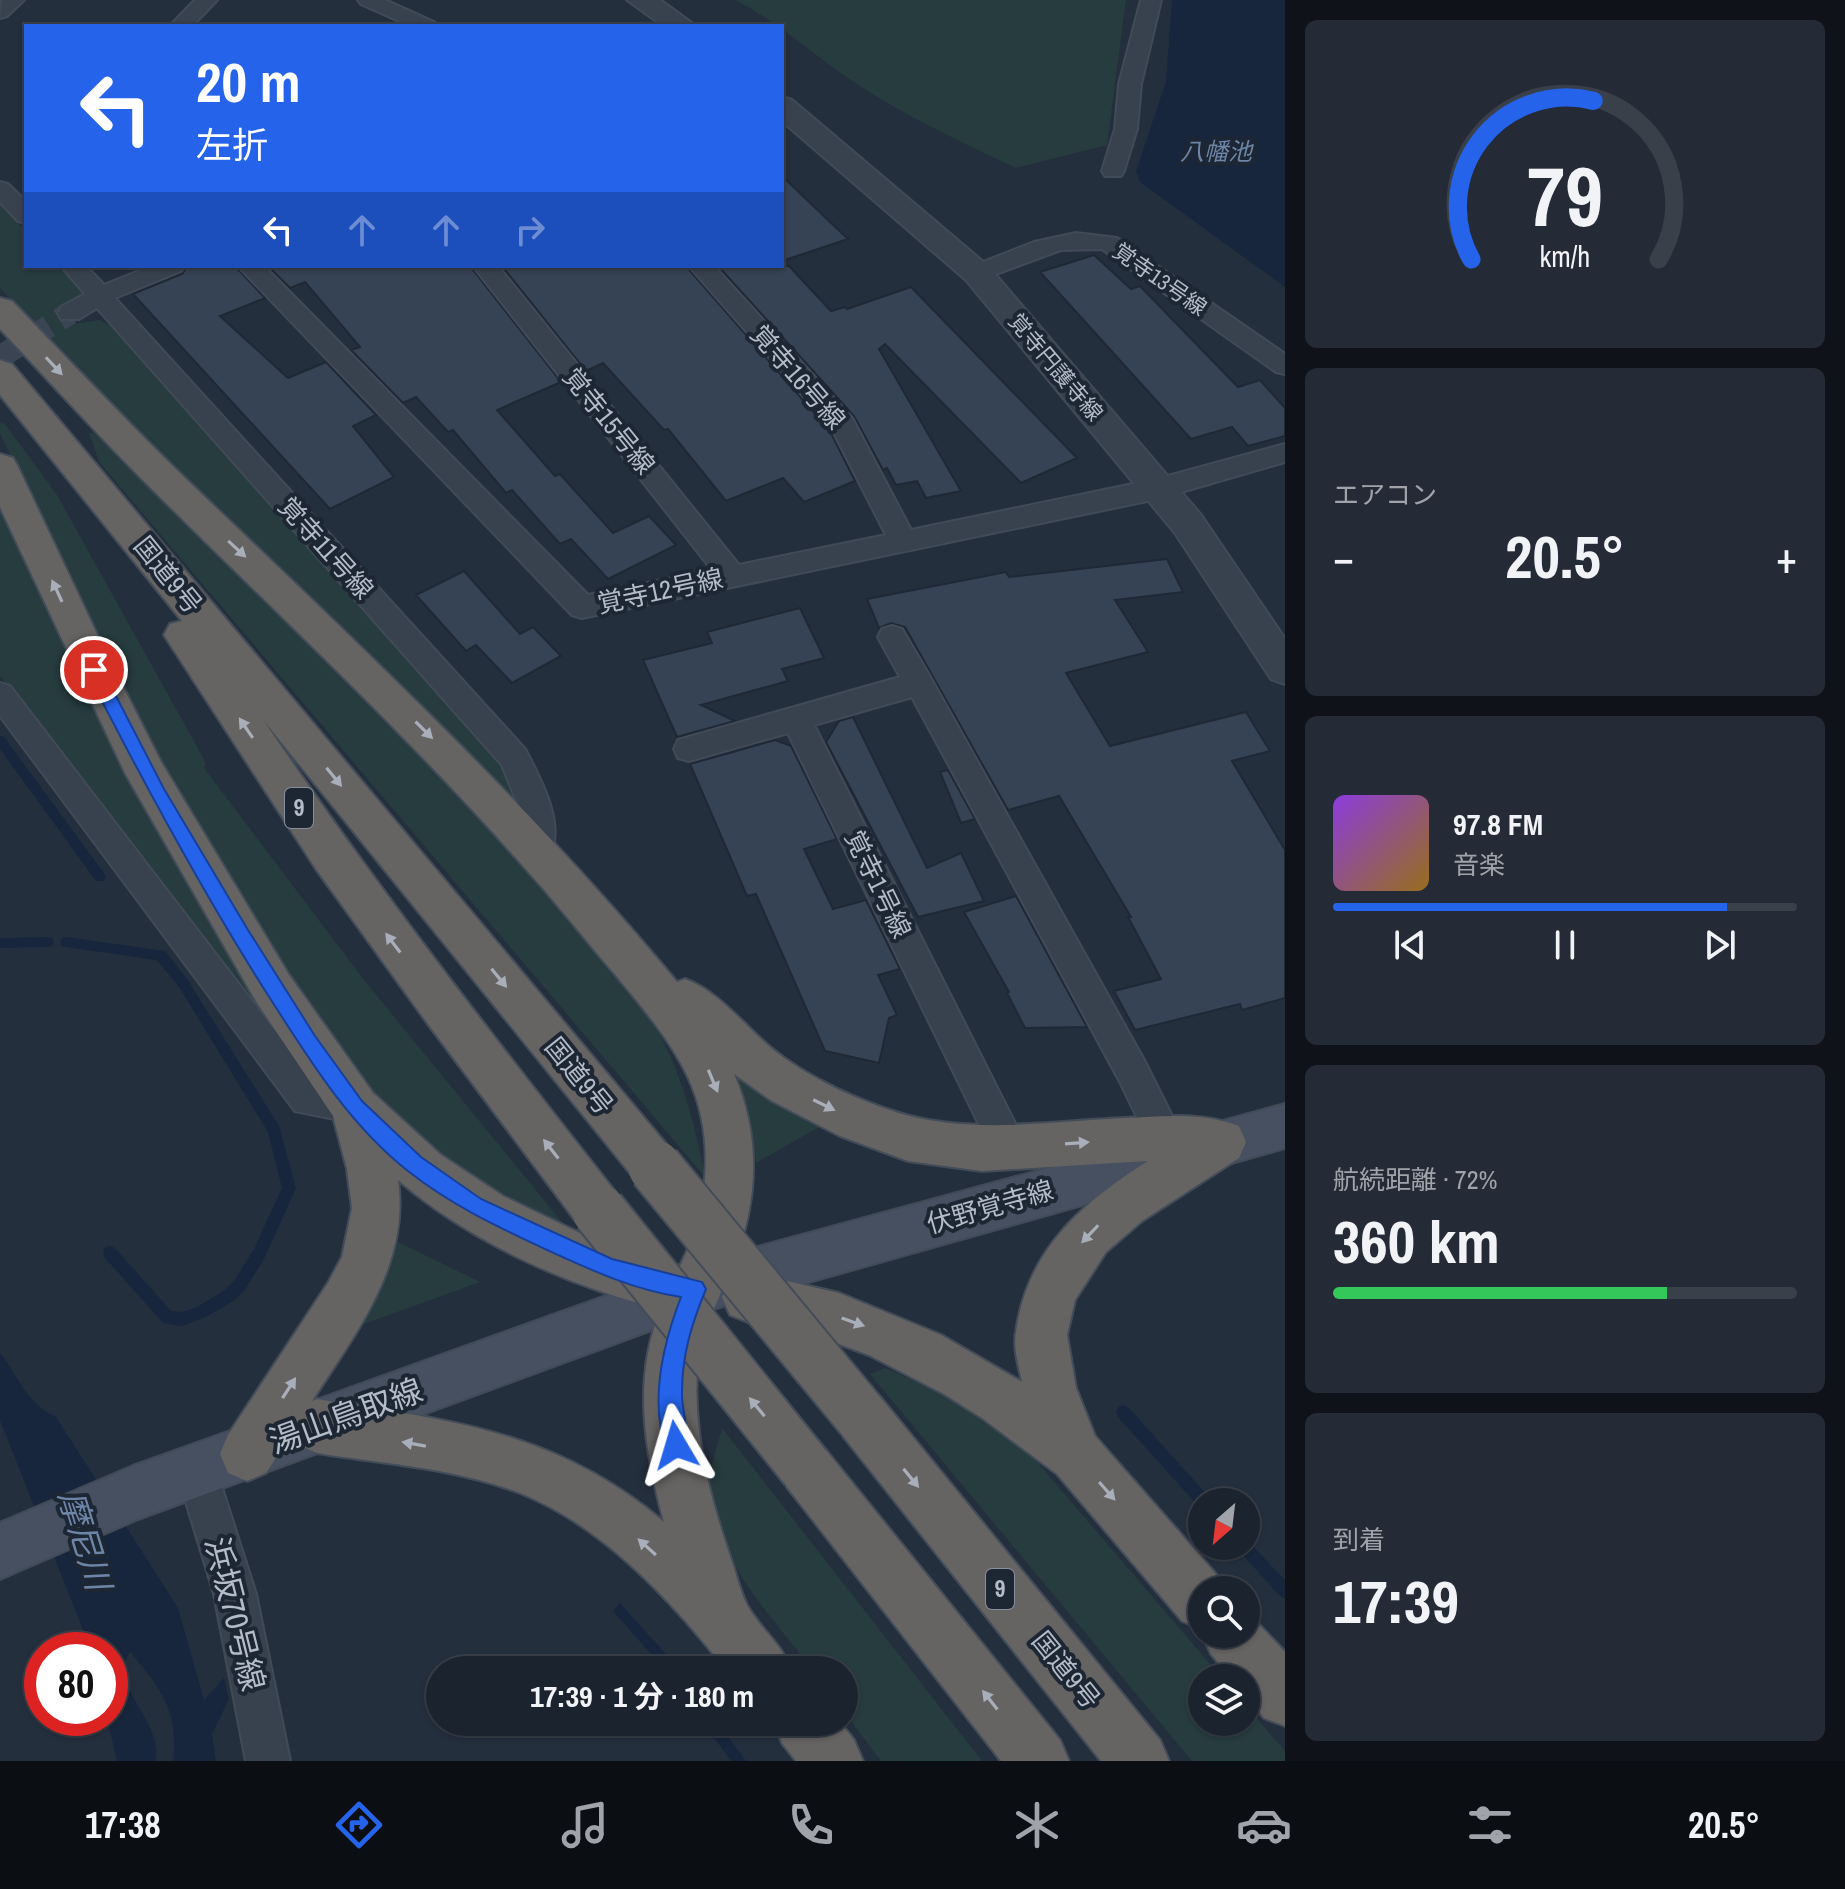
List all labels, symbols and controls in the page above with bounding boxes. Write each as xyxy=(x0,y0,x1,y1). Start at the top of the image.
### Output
text: 20 m xyxy=(196,44,301,119)
icon: left xyxy=(64,56,168,160)
text: 左折 xyxy=(196,121,268,169)
water label: 八幡池 xyxy=(1180,135,1254,167)
text: 79 xyxy=(1527,140,1603,252)
icon: left xyxy=(256,208,300,252)
icon: ahead xyxy=(340,208,384,252)
icon: ahead xyxy=(424,208,468,252)
icon: right xyxy=(508,208,552,252)
street label: 覚寺13号線 xyxy=(1107,236,1213,322)
text: km/h xyxy=(1540,237,1590,276)
street label: 覚寺円護寺線 xyxy=(1002,307,1110,427)
street label: 覚寺16号線 xyxy=(743,317,853,436)
one-way arrow xyxy=(44,356,62,375)
street label: 覚寺15号線 xyxy=(556,360,663,481)
text: エアコン xyxy=(1333,477,1437,512)
street label: 覚寺11号線 xyxy=(271,489,382,606)
text: 20.5° xyxy=(1505,516,1625,597)
text: − xyxy=(1333,527,1354,587)
text: + xyxy=(1776,527,1797,587)
street label: 国道9号 xyxy=(127,529,210,621)
one-way arrow xyxy=(227,540,246,558)
street label: 覚寺12号線 xyxy=(594,560,726,621)
one-way arrow xyxy=(50,579,64,603)
pin xyxy=(60,636,128,704)
icon: arrive xyxy=(72,648,116,692)
one-way arrow xyxy=(240,717,254,739)
one-way arrow xyxy=(415,720,433,739)
one-way arrow xyxy=(325,767,342,787)
road number: 9 xyxy=(285,788,313,828)
text: 97.8 FM xyxy=(1453,804,1543,844)
street label: 覚寺1号線 xyxy=(837,824,920,944)
text: 音楽 xyxy=(1453,847,1505,882)
icon: previous xyxy=(1388,923,1432,967)
icon: pause xyxy=(1543,923,1587,967)
icon: next xyxy=(1698,923,1742,967)
one-way arrow xyxy=(386,932,401,953)
one-way arrow xyxy=(490,968,507,988)
street label: 国道9号 xyxy=(538,1030,621,1122)
one-way arrow xyxy=(707,1069,720,1092)
one-way arrow xyxy=(813,1098,836,1111)
one-way arrow xyxy=(1065,1136,1090,1149)
one-way arrow xyxy=(543,1139,559,1159)
text: 航続距離 · 72% xyxy=(1333,1162,1497,1197)
street label: 伏野覚寺線 xyxy=(923,1172,1057,1241)
text: 360 km xyxy=(1333,1201,1500,1282)
one-way arrow xyxy=(1081,1224,1099,1243)
one-way arrow xyxy=(841,1316,865,1329)
street label: 湯山鳥取線 xyxy=(263,1368,428,1463)
one-way arrow xyxy=(282,1377,296,1399)
one-way arrow xyxy=(749,1397,765,1417)
position arrow xyxy=(634,1403,718,1487)
one-way arrow xyxy=(401,1437,426,1449)
one-way arrow xyxy=(902,1468,918,1488)
one-way arrow xyxy=(1098,1480,1115,1500)
water label: 摩尼川 xyxy=(48,1485,123,1598)
north arrow xyxy=(1188,1488,1260,1560)
map controls xyxy=(1188,1488,1260,1736)
text: 到着 xyxy=(1333,1522,1385,1557)
street label: 浜坂70号線 xyxy=(196,1532,275,1695)
one-way arrow xyxy=(637,1538,656,1556)
text: 17:39 xyxy=(1333,1561,1459,1642)
road number: 9 xyxy=(986,1569,1014,1609)
button: search xyxy=(1188,1576,1260,1648)
street label: 国道9号 xyxy=(1025,1624,1108,1716)
speed limit sign: 80 xyxy=(24,1632,128,1736)
button: layers xyxy=(1188,1664,1260,1736)
text: 17:39 · 1 分 · 180 m xyxy=(530,1676,754,1716)
one-way arrow xyxy=(983,1690,999,1710)
icon: directions xyxy=(331,1797,387,1853)
icon: music xyxy=(557,1797,613,1853)
icon: phone xyxy=(783,1797,839,1853)
icon: climate xyxy=(1009,1797,1065,1853)
icon: car xyxy=(1236,1797,1292,1853)
icon: filters xyxy=(1462,1797,1518,1853)
text: 17:38 xyxy=(85,1801,161,1849)
text: 20.5° xyxy=(1688,1801,1760,1849)

